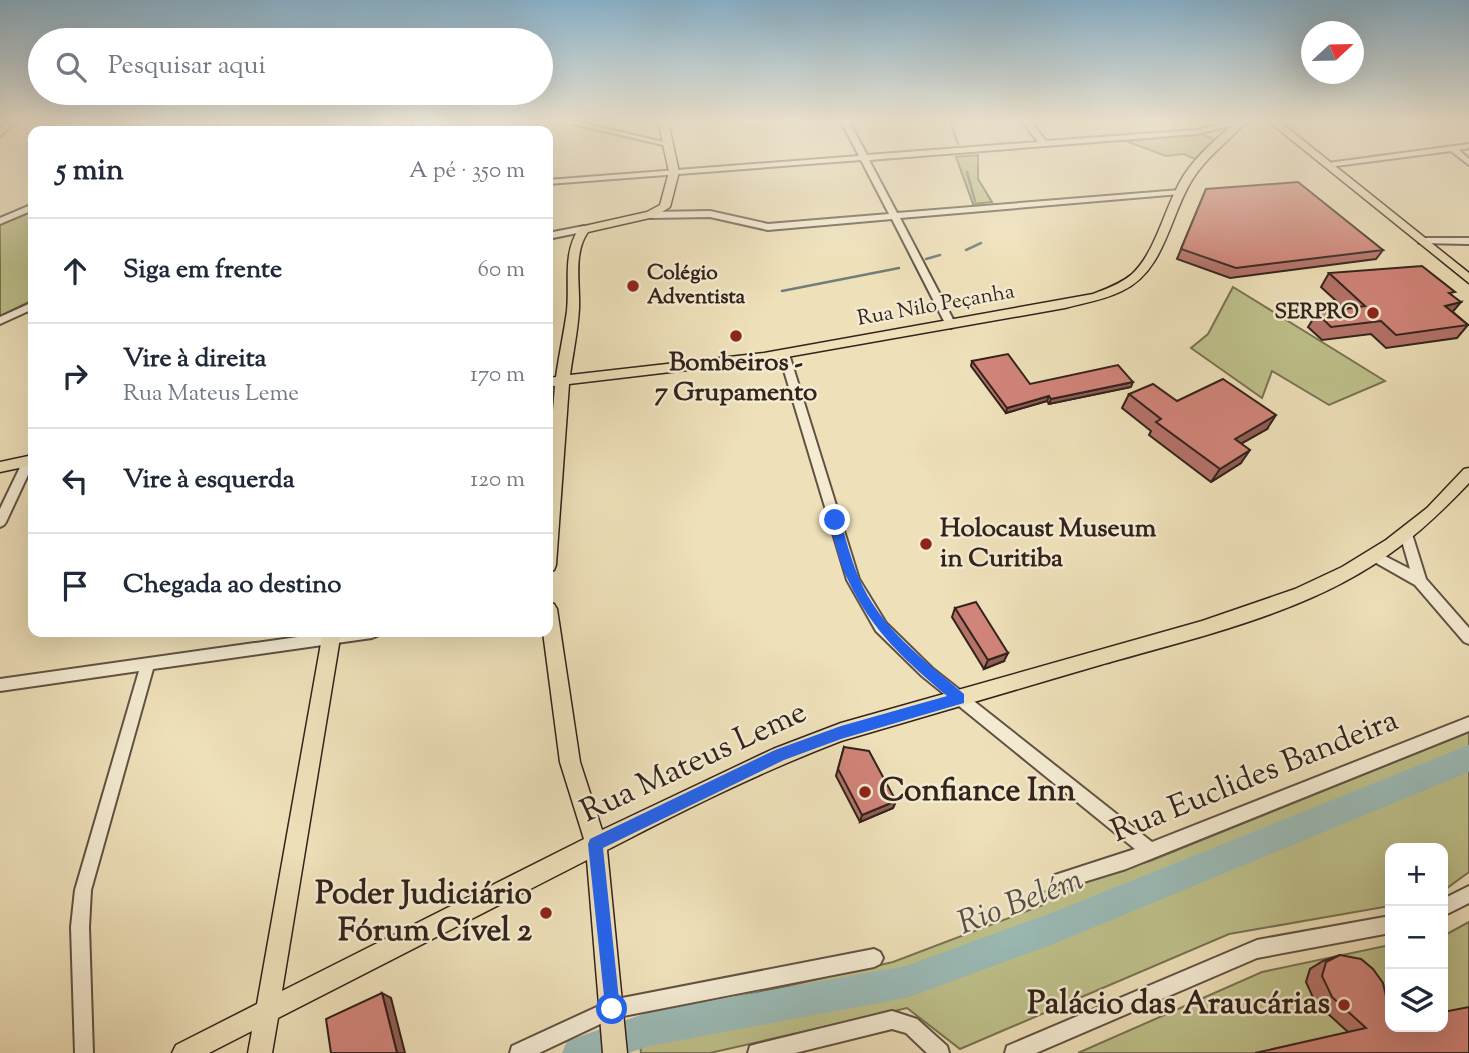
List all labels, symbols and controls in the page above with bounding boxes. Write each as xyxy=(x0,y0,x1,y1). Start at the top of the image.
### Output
north arrow xyxy=(1301,21,1364,84)
search box xyxy=(28,28,553,105)
icon: search xyxy=(52,48,90,86)
text: Pesquisar aqui xyxy=(108,48,266,85)
text: 5 min xyxy=(56,150,124,193)
text: A pé · 350 m xyxy=(409,155,525,188)
icon: ahead xyxy=(56,252,94,290)
text: Siga em frente xyxy=(123,252,282,289)
text: 60 m xyxy=(477,254,525,287)
place label: Colégio Adventista xyxy=(647,259,746,313)
street label: Rua Nilo Peçanha xyxy=(855,277,1017,335)
marker: Colégio Adventista xyxy=(625,278,641,294)
place label: SERPRO xyxy=(1274,298,1359,328)
marker: SERPRO xyxy=(1365,305,1381,321)
marker: Bombeiros - 7 Grupamento xyxy=(728,328,744,344)
text: Vire à direita xyxy=(123,341,267,378)
place label: Bombeiros - 7 Grupamento xyxy=(655,345,817,412)
icon: right xyxy=(56,357,94,395)
text: 170 m xyxy=(470,359,525,392)
text: Rua Mateus Leme xyxy=(123,378,299,411)
icon: left xyxy=(56,462,94,500)
text: Vire à esquerda xyxy=(123,462,295,499)
text: 120 m xyxy=(470,464,525,497)
route end xyxy=(819,504,850,535)
place label: Holocaust Museum in Curitiba xyxy=(940,511,1157,578)
marker: Holocaust Museum in Curitiba xyxy=(918,536,934,552)
icon: arrive xyxy=(56,567,94,605)
text: Chegada ao destino xyxy=(123,567,341,604)
street label: Rua Mateus Leme xyxy=(573,690,815,836)
street label: Rua Euclides Bandeira xyxy=(1105,698,1406,856)
place label: Confiance Inn xyxy=(879,769,1076,815)
marker: Confiance Inn xyxy=(857,784,873,800)
map controls xyxy=(1385,843,1448,1032)
button: + xyxy=(1385,843,1448,906)
water label: Rio Belém xyxy=(951,857,1091,949)
place label: Poder Judiciário Fórum Cível 2 xyxy=(315,872,532,955)
marker: Poder Judiciário Fórum Cível 2 xyxy=(538,905,554,921)
button: − xyxy=(1385,906,1448,969)
button: layers xyxy=(1385,969,1448,1032)
place label: Palácio das Araucárias xyxy=(1027,982,1330,1028)
route start xyxy=(596,993,627,1024)
marker: Palácio das Araucárias xyxy=(1336,997,1352,1013)

